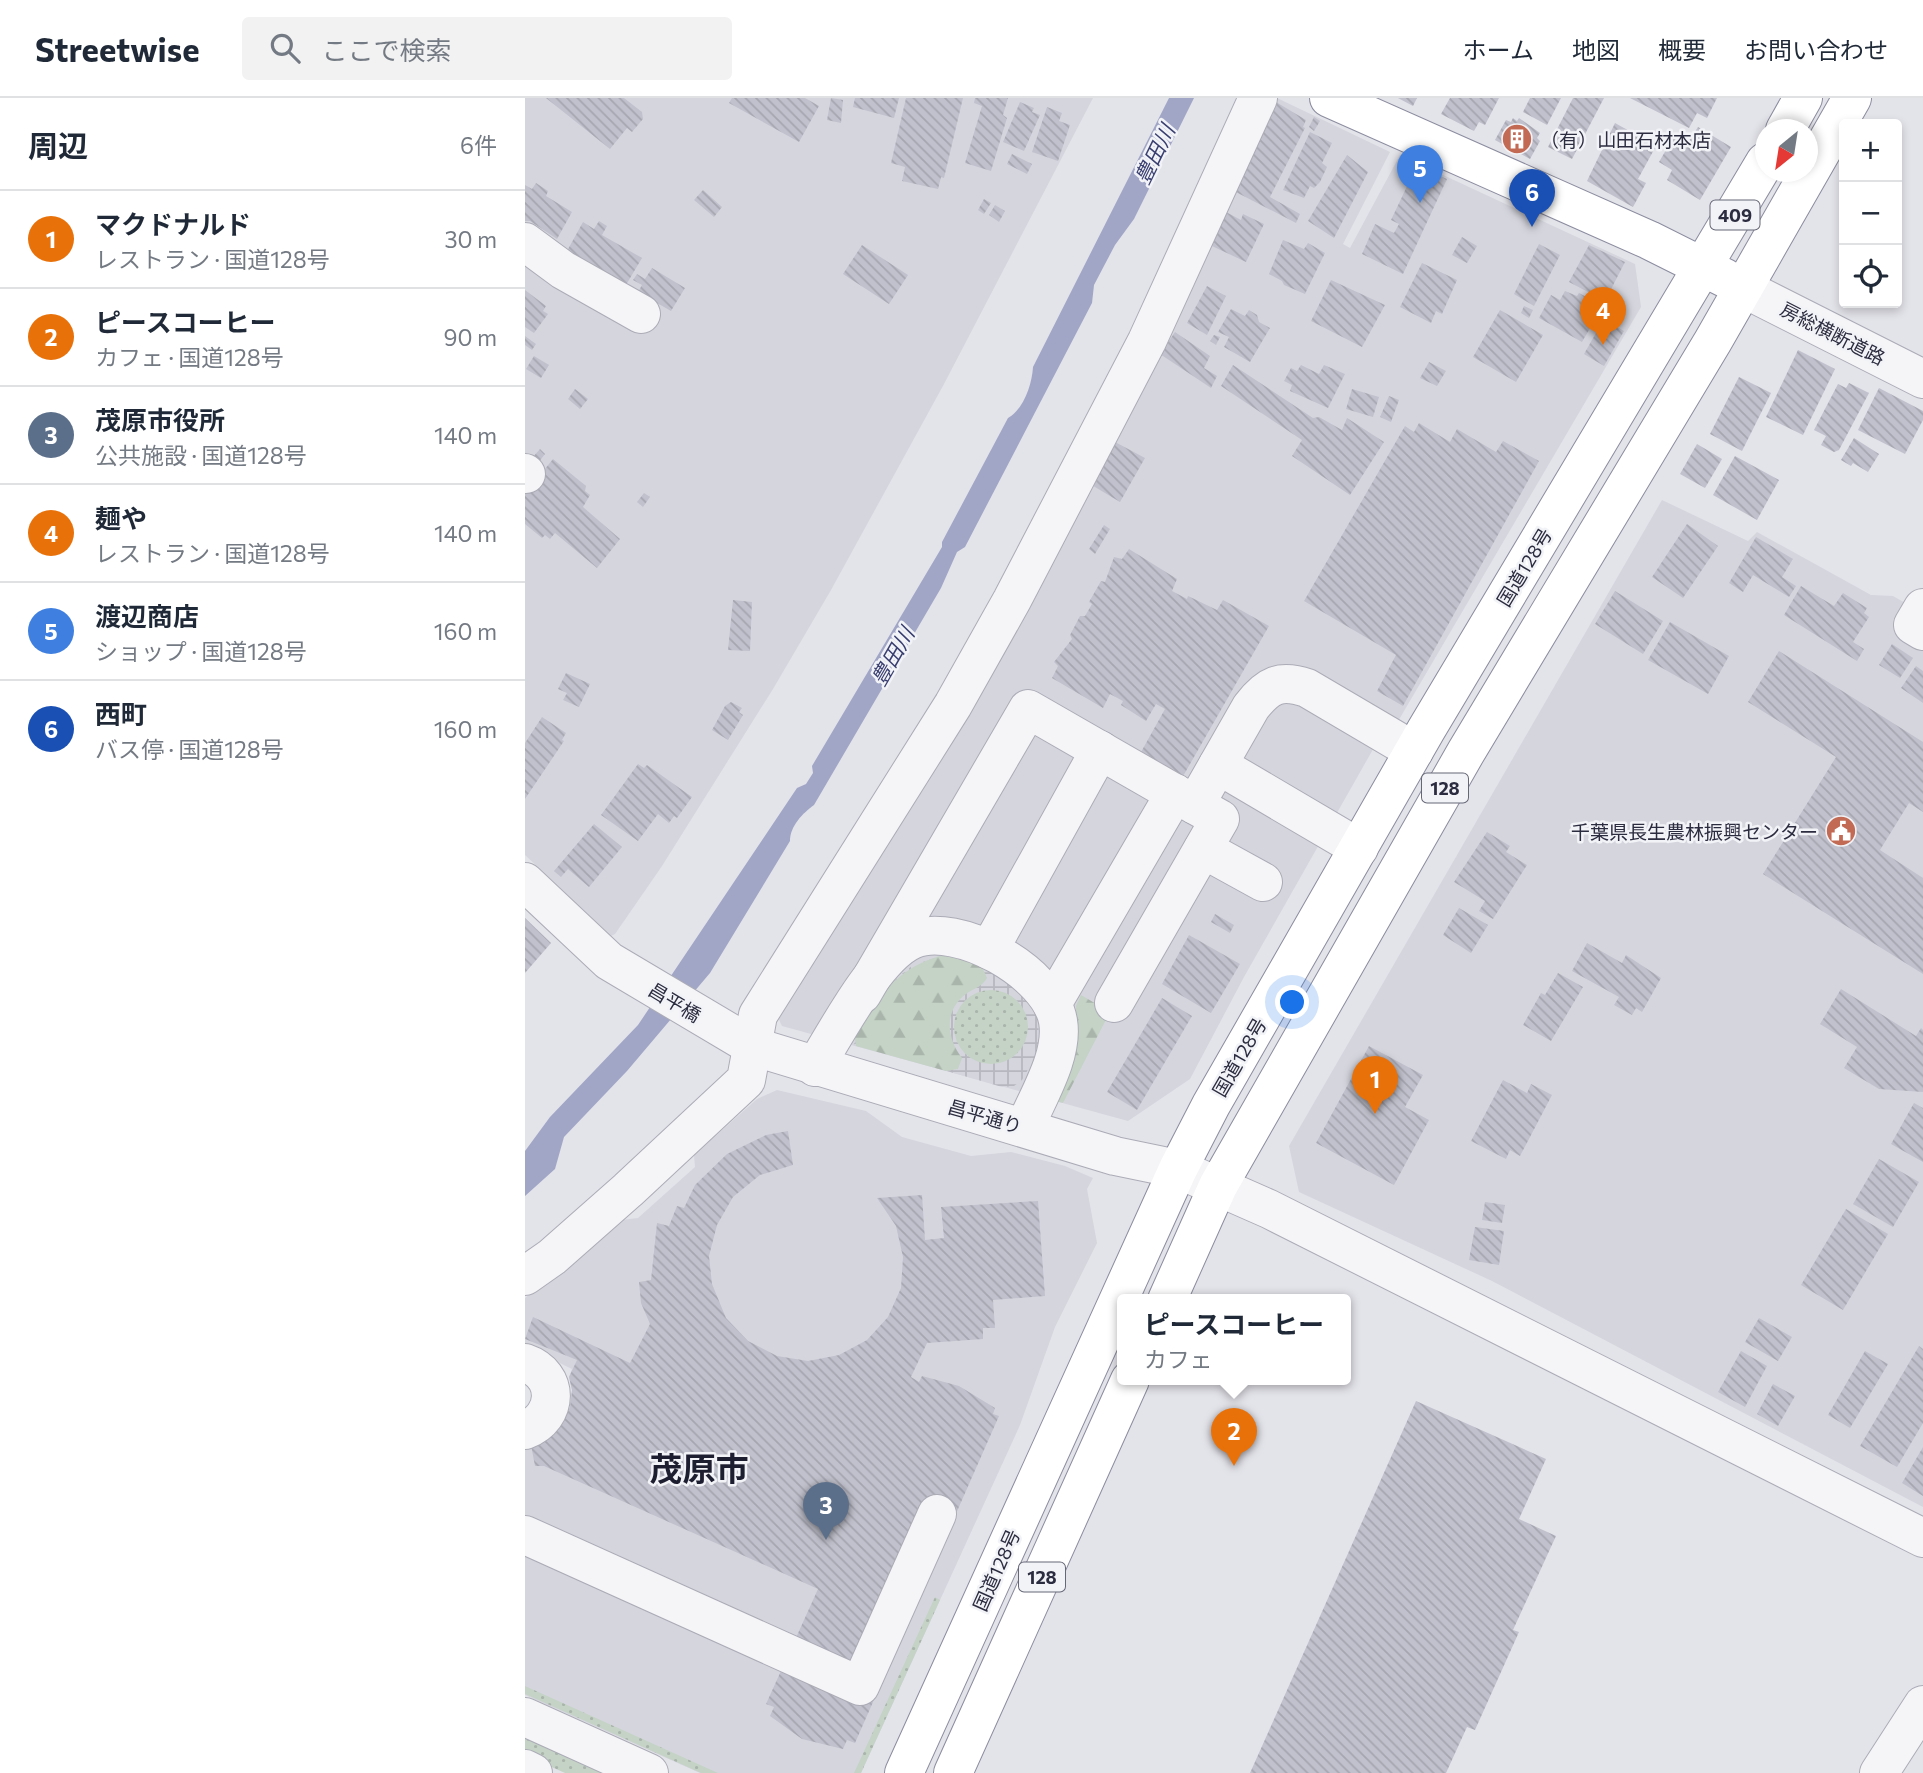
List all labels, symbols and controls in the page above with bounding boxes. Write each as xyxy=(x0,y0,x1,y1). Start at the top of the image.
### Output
search box xyxy=(242,17,732,80)
text: Streetwise xyxy=(35,28,200,69)
icon: search xyxy=(266,29,304,67)
text: ここで検索 xyxy=(322,34,452,65)
text: ホーム xyxy=(1463,35,1534,64)
text: 地図 xyxy=(1572,35,1620,64)
text: 概要 xyxy=(1658,35,1706,64)
text: お問い合わせ xyxy=(1744,35,1888,64)
water label: 豊田川 xyxy=(1129,118,1180,188)
north arrow xyxy=(1755,119,1818,182)
map controls xyxy=(1839,119,1902,308)
button: + xyxy=(1839,119,1902,182)
building icon: （有）山田石材本店 xyxy=(1500,122,1534,156)
text: 周辺 xyxy=(28,126,88,163)
place label: （有）山田石材本店 xyxy=(1540,128,1711,151)
text: 6件 xyxy=(460,131,497,159)
pin: 5 xyxy=(1397,145,1443,203)
pin: 6 xyxy=(1509,169,1555,227)
button: − xyxy=(1839,182,1902,245)
road number: 409 xyxy=(1711,201,1759,230)
text: マクドナルド xyxy=(95,208,251,239)
text: 1 xyxy=(46,225,56,253)
text: 30 m xyxy=(444,225,497,253)
text: レストラン · 国道128号 xyxy=(95,245,330,273)
button: locate xyxy=(1839,245,1902,308)
pin: 4 xyxy=(1580,287,1626,345)
street label: 房総横断道路 xyxy=(1777,297,1889,369)
text: ピースコーヒー xyxy=(95,306,276,337)
text: 2 xyxy=(44,323,58,351)
text: 90 m xyxy=(444,323,497,351)
text: カフェ · 国道128号 xyxy=(95,343,284,371)
text: 茂原市役所 xyxy=(95,404,225,435)
text: 3 xyxy=(44,421,58,449)
text: 140 m xyxy=(434,421,497,449)
text: 公共施設 · 国道128号 xyxy=(95,441,307,469)
text: 麺や xyxy=(95,502,147,533)
text: 4 xyxy=(44,519,58,547)
text: 140 m xyxy=(434,519,497,547)
street label: 国道128号 xyxy=(1492,524,1556,610)
text: レストラン · 国道128号 xyxy=(95,539,330,567)
text: 渡辺商店 xyxy=(95,600,199,631)
text: 5 xyxy=(44,617,58,645)
text: 160 m xyxy=(434,617,497,645)
water label: 豊田川 xyxy=(865,621,920,690)
text: ショップ · 国道128号 xyxy=(95,637,307,665)
text: 西町 xyxy=(95,698,147,729)
text: 6 xyxy=(44,715,58,743)
text: 160 m xyxy=(434,715,497,743)
text: バス停 · 国道128号 xyxy=(95,735,284,763)
road number: 128 xyxy=(1422,774,1468,802)
public building icon: 千葉県長生農林振興センター xyxy=(1824,814,1858,848)
place label: 千葉県長生農林振興センター xyxy=(1571,820,1818,843)
street label: 昌平橋 xyxy=(645,977,705,1027)
your location xyxy=(1275,985,1309,1019)
street label: 国道128号 xyxy=(1207,1014,1271,1100)
pin: 1 xyxy=(1352,1056,1398,1114)
street label: 昌平通り xyxy=(945,1094,1025,1138)
popup xyxy=(1117,1294,1351,1385)
text: ピースコーヒー xyxy=(1144,1308,1324,1339)
text: カフェ xyxy=(1144,1345,1213,1373)
pin: 2 xyxy=(1211,1408,1257,1466)
district label: 茂原市 xyxy=(650,1447,749,1488)
pin: 3 xyxy=(803,1482,849,1540)
street label: 国道128号 xyxy=(968,1526,1024,1614)
road number: 128 xyxy=(1019,1562,1065,1592)

